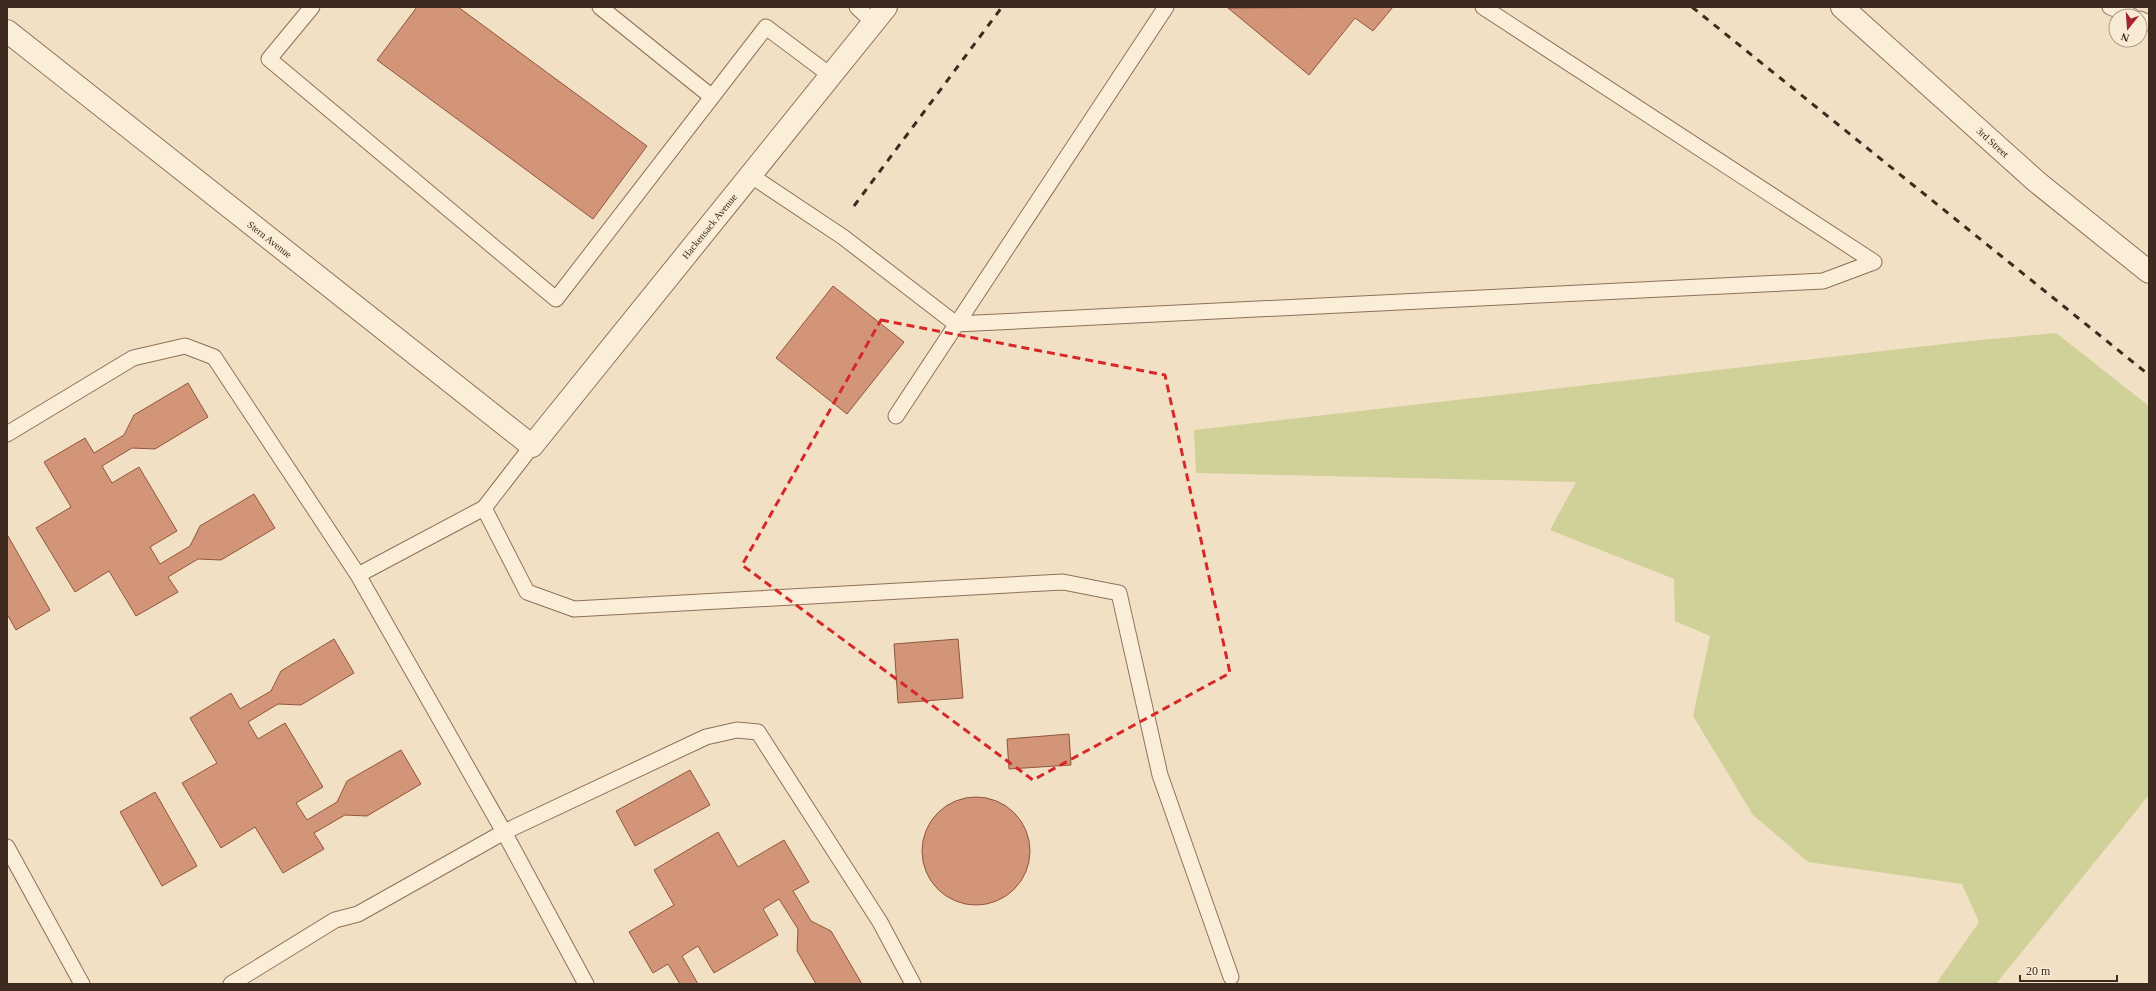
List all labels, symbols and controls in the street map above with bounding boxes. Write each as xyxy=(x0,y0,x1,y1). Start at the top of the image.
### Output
north arrow xyxy=(2108,8,2148,48)
text: N xyxy=(2119,31,2131,44)
street label: 3rd Street xyxy=(1974,125,2011,160)
street label: Hackensack Avenue xyxy=(680,191,739,261)
street label: Stern Avenue xyxy=(245,219,295,261)
scale bar xyxy=(2020,957,2117,983)
text: 20 m xyxy=(2026,964,2051,978)

